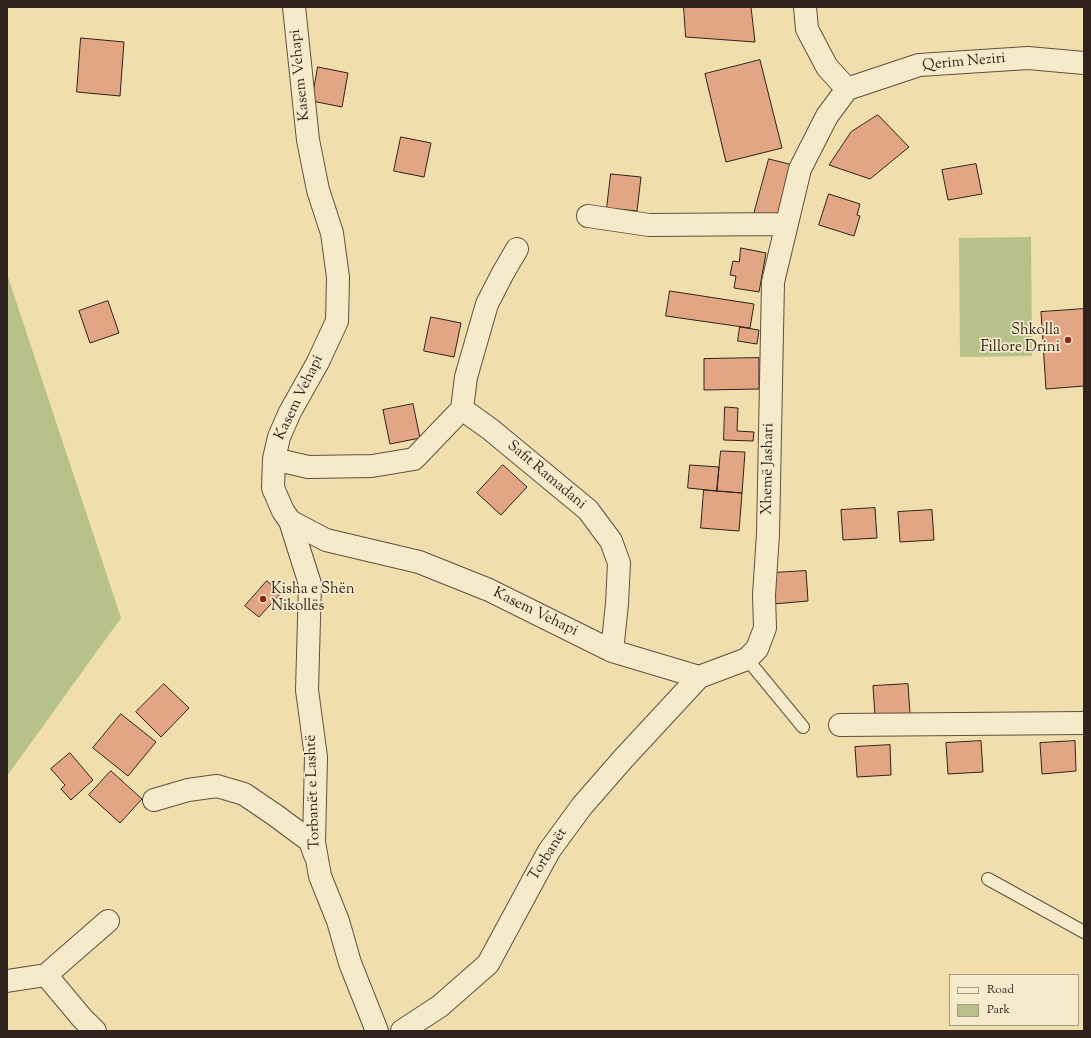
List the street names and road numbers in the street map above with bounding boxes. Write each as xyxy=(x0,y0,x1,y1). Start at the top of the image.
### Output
street label: Kasem Vehapi xyxy=(287,28,315,122)
street label: Qerim Neziri xyxy=(922,50,1006,76)
street label: Kasem Vehapi xyxy=(272,353,328,443)
street label: Xhemë Jashari xyxy=(759,423,779,515)
street label: Safit Ramadani xyxy=(503,438,589,514)
street label: Kasem Vehapi xyxy=(490,585,580,641)
street label: Torbanët e Lashtë xyxy=(303,734,325,850)
street label: Torbanët xyxy=(526,825,572,885)

